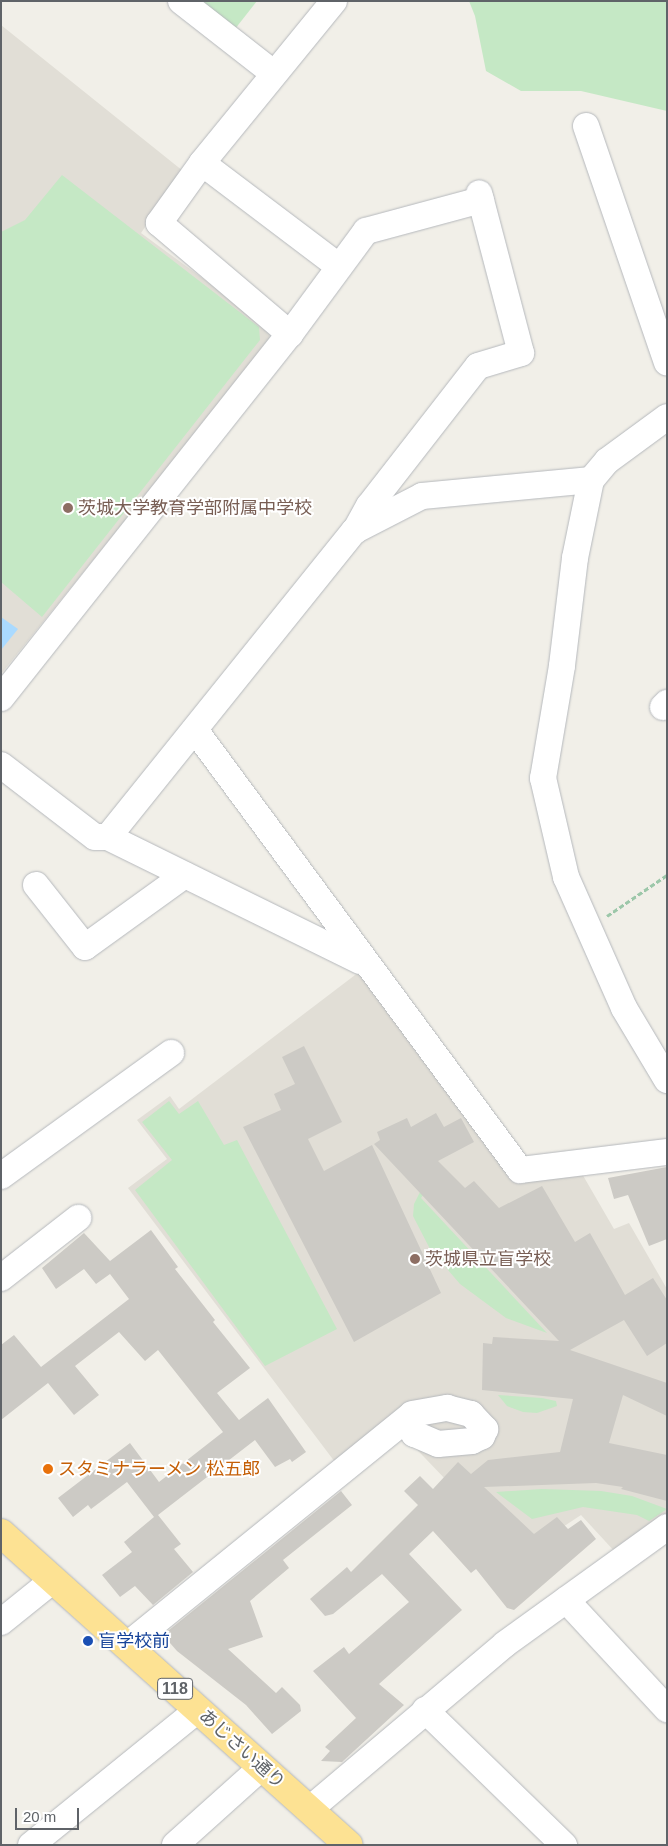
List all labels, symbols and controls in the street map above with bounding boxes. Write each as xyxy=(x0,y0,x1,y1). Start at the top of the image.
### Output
place label: 茨城大学教育学部附属中学校 xyxy=(78,497,312,519)
marker: 茨城大学教育学部附属中学校 xyxy=(62,502,74,514)
place label: 茨城県立盲学校 xyxy=(425,1248,551,1270)
marker: 茨城県立盲学校 xyxy=(409,1253,421,1265)
place label: スタミナラーメン 松五郎 xyxy=(58,1458,261,1480)
marker: スタミナラーメン 松五郎 xyxy=(42,1463,54,1475)
place label: 盲学校前 xyxy=(98,1630,170,1652)
marker: 盲学校前 xyxy=(82,1635,94,1647)
road number: 118 xyxy=(156,1676,194,1702)
street label: あじさい通り xyxy=(195,1705,289,1793)
scale bar xyxy=(18,1798,81,1830)
text: 20 m xyxy=(23,1808,56,1825)

